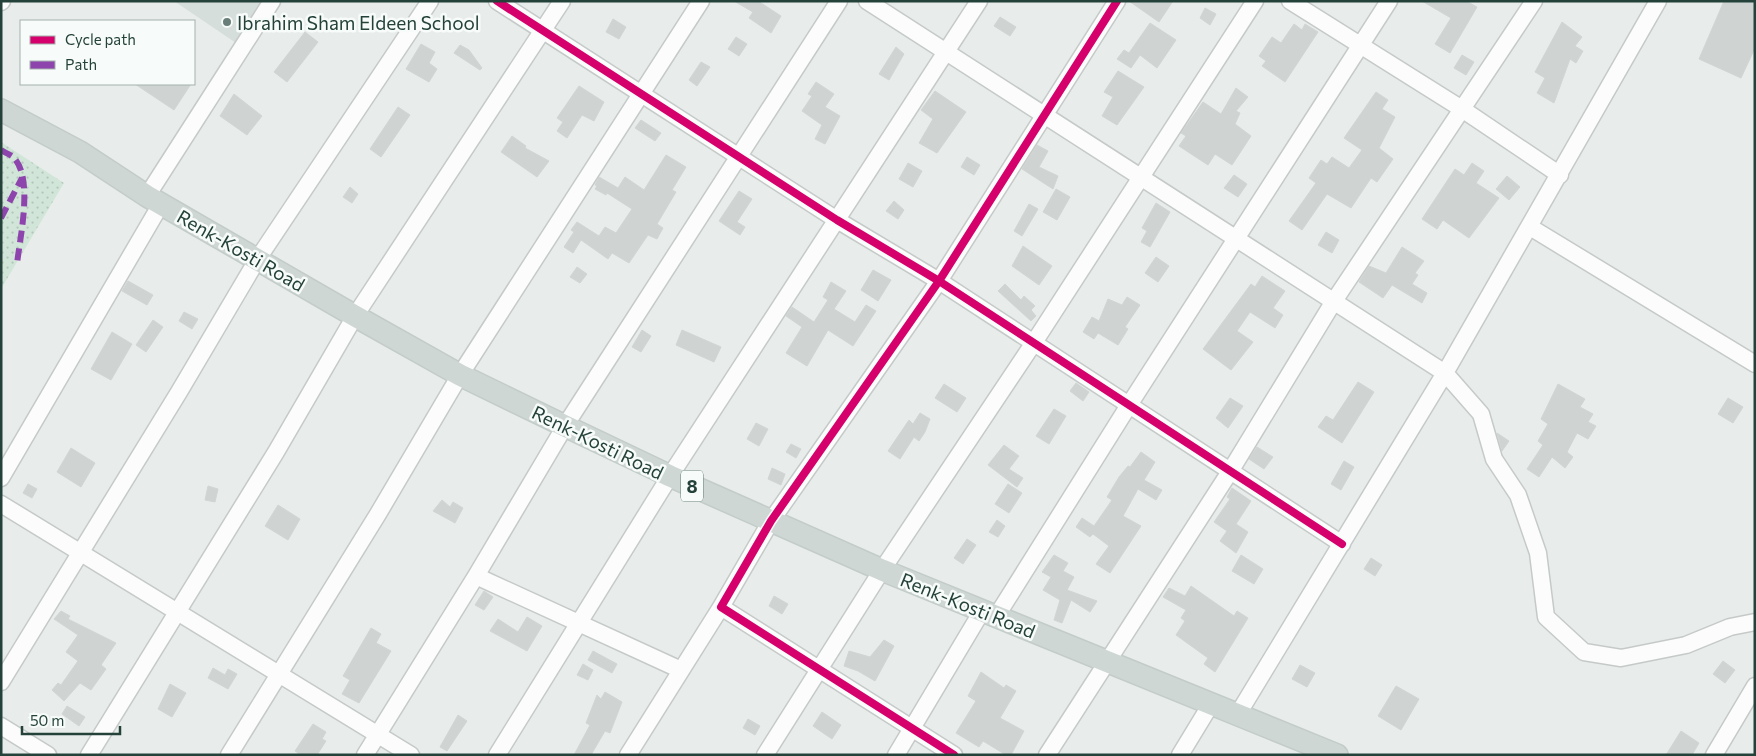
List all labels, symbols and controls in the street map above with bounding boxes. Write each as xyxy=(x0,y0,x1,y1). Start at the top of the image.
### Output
place label: Ibrahim Sham Eldeen School xyxy=(237,11,480,34)
marker: Ibrahim Sham Eldeen School xyxy=(221,16,233,28)
legend xyxy=(20,20,195,85)
text: Cycle path xyxy=(65,30,136,48)
text: Path xyxy=(65,55,97,73)
street label: Renk-Kosti Road xyxy=(173,204,309,296)
street label: Renk-Kosti Road xyxy=(528,400,668,484)
road number: 8 xyxy=(681,471,703,502)
street label: Renk-Kosti Road xyxy=(897,567,1039,643)
scale bar xyxy=(22,704,120,736)
text: 50 m xyxy=(30,711,64,729)

